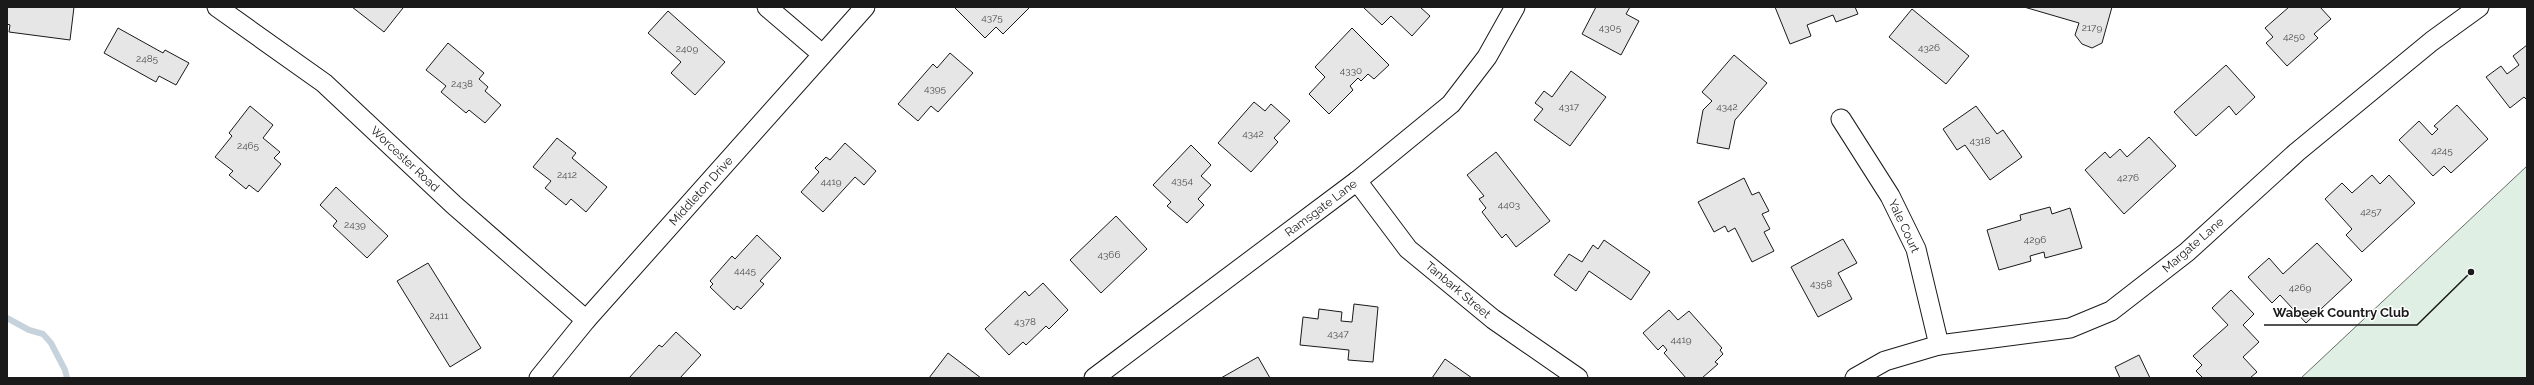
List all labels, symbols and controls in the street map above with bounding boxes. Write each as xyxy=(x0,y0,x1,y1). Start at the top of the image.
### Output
house number: 4375 xyxy=(981,12,1003,23)
house number: 4305 xyxy=(1599,22,1622,33)
house number: 2179 xyxy=(2082,22,2102,33)
house number: 4250 xyxy=(2283,31,2305,42)
house number: 4326 xyxy=(1918,42,1940,53)
house number: 2409 xyxy=(676,43,698,54)
house number: 2485 xyxy=(136,53,159,64)
house number: 4330 xyxy=(1340,65,1362,76)
house number: 2438 xyxy=(451,78,473,89)
house number: 4395 xyxy=(924,83,947,94)
house number: 4317 xyxy=(1559,101,1580,112)
house number: 4342 xyxy=(1716,101,1738,112)
street label: Worcester Road xyxy=(368,124,442,194)
house number: 4342 xyxy=(1242,128,1264,139)
house number: 4318 xyxy=(1969,135,1991,146)
house number: 2465 xyxy=(237,140,260,151)
house number: 4245 xyxy=(2431,145,2453,156)
street label: Middleton Drive xyxy=(666,154,736,228)
house number: 2412 xyxy=(557,169,577,180)
house number: 4276 xyxy=(2117,172,2139,183)
house number: 4354 xyxy=(1171,175,1193,186)
house number: 4419 xyxy=(820,176,842,187)
street label: Ramsgate Lane xyxy=(1282,176,1360,240)
street label: Yale Court xyxy=(1886,197,1922,255)
house number: 4403 xyxy=(1498,199,1520,210)
house number: 4257 xyxy=(2360,206,2382,217)
street label: Margate Lane xyxy=(2160,215,2226,275)
house number: 2439 xyxy=(344,219,366,230)
house number: 4296 xyxy=(2024,234,2046,245)
house number: 4366 xyxy=(1098,249,1120,260)
street label: Tanbark Street xyxy=(1423,259,1493,321)
house number: 4445 xyxy=(734,265,756,276)
house number: 4358 xyxy=(1810,278,1832,289)
house number: 4269 xyxy=(2289,282,2311,293)
callout: Wabeek Country Club xyxy=(2264,300,2417,325)
text: Wabeek Country Club xyxy=(2273,305,2409,320)
house number: 2411 xyxy=(429,310,449,321)
house number: 4378 xyxy=(1014,316,1036,327)
house number: 4347 xyxy=(1327,328,1349,339)
house number: 4419 xyxy=(1670,334,1692,345)

